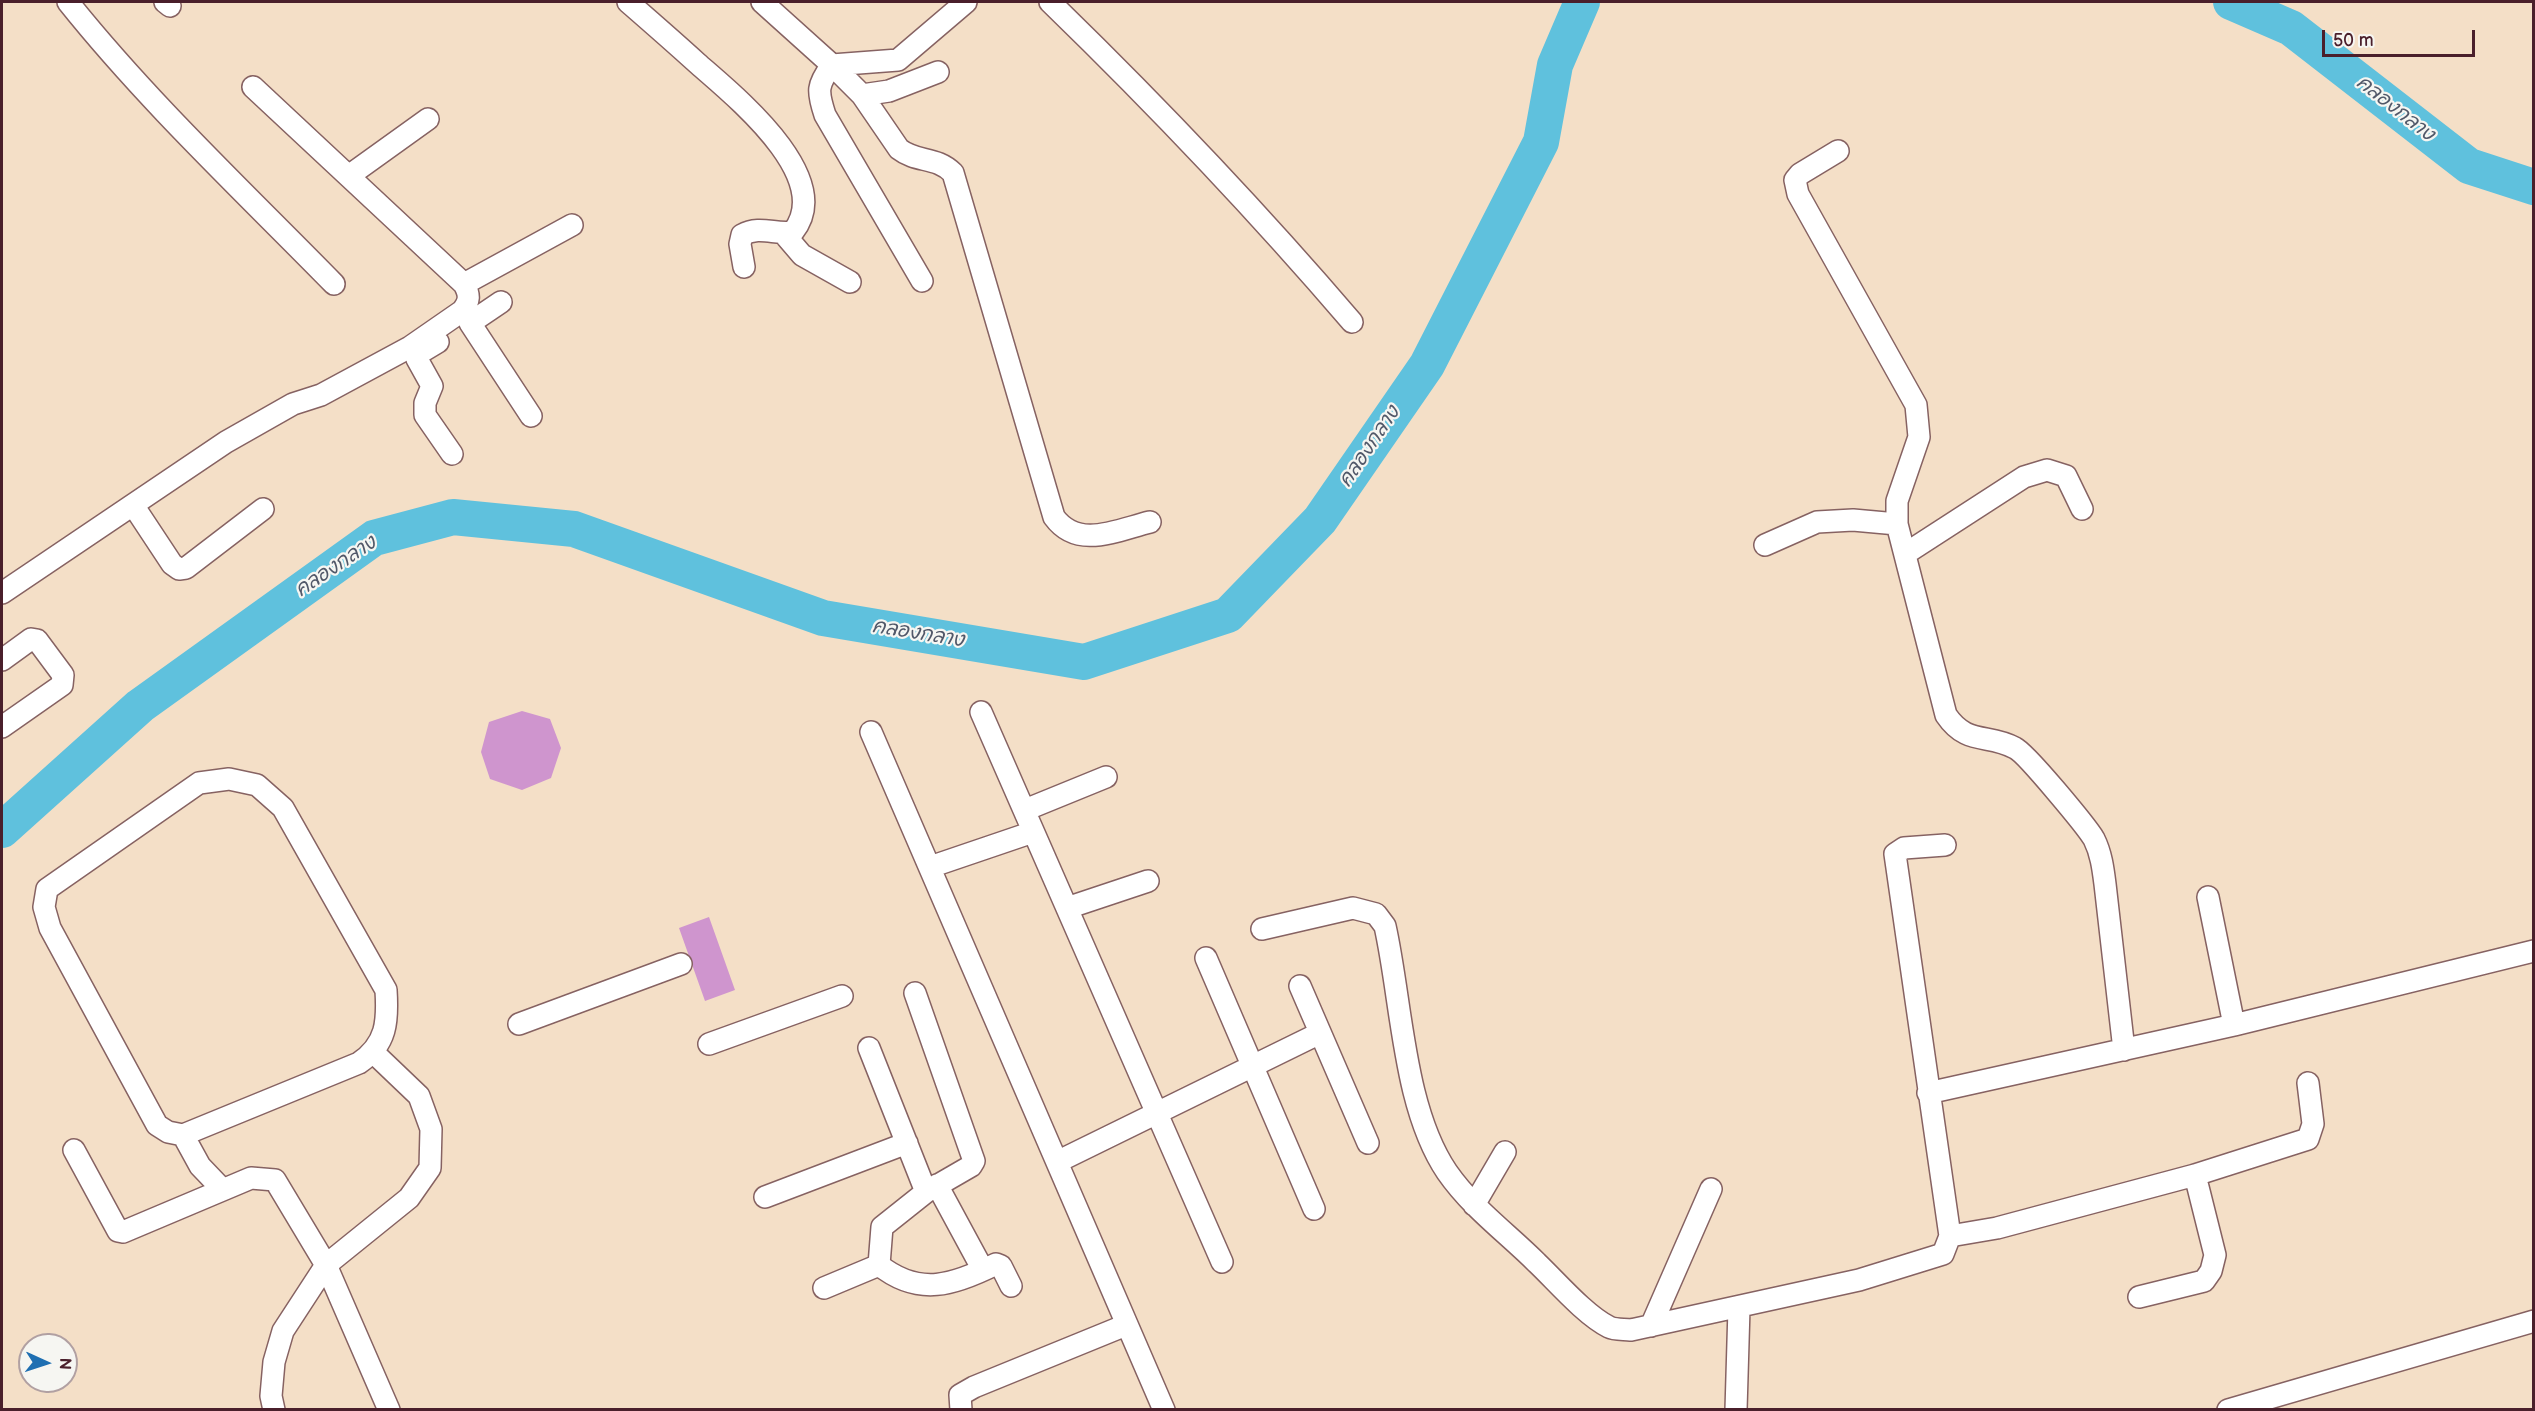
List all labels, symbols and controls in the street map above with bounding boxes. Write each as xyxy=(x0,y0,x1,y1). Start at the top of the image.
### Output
scale bar xyxy=(2325,18,2478,56)
text: 50 m xyxy=(2333,30,2374,51)
water label: คลองกลาง xyxy=(2351,71,2439,147)
water label: คลองกลาง xyxy=(1334,402,1406,492)
water label: คลองกลาง xyxy=(291,531,381,603)
water label: คลองกลาง xyxy=(870,615,966,653)
north arrow xyxy=(18,1333,78,1393)
text: N xyxy=(55,1357,74,1370)

